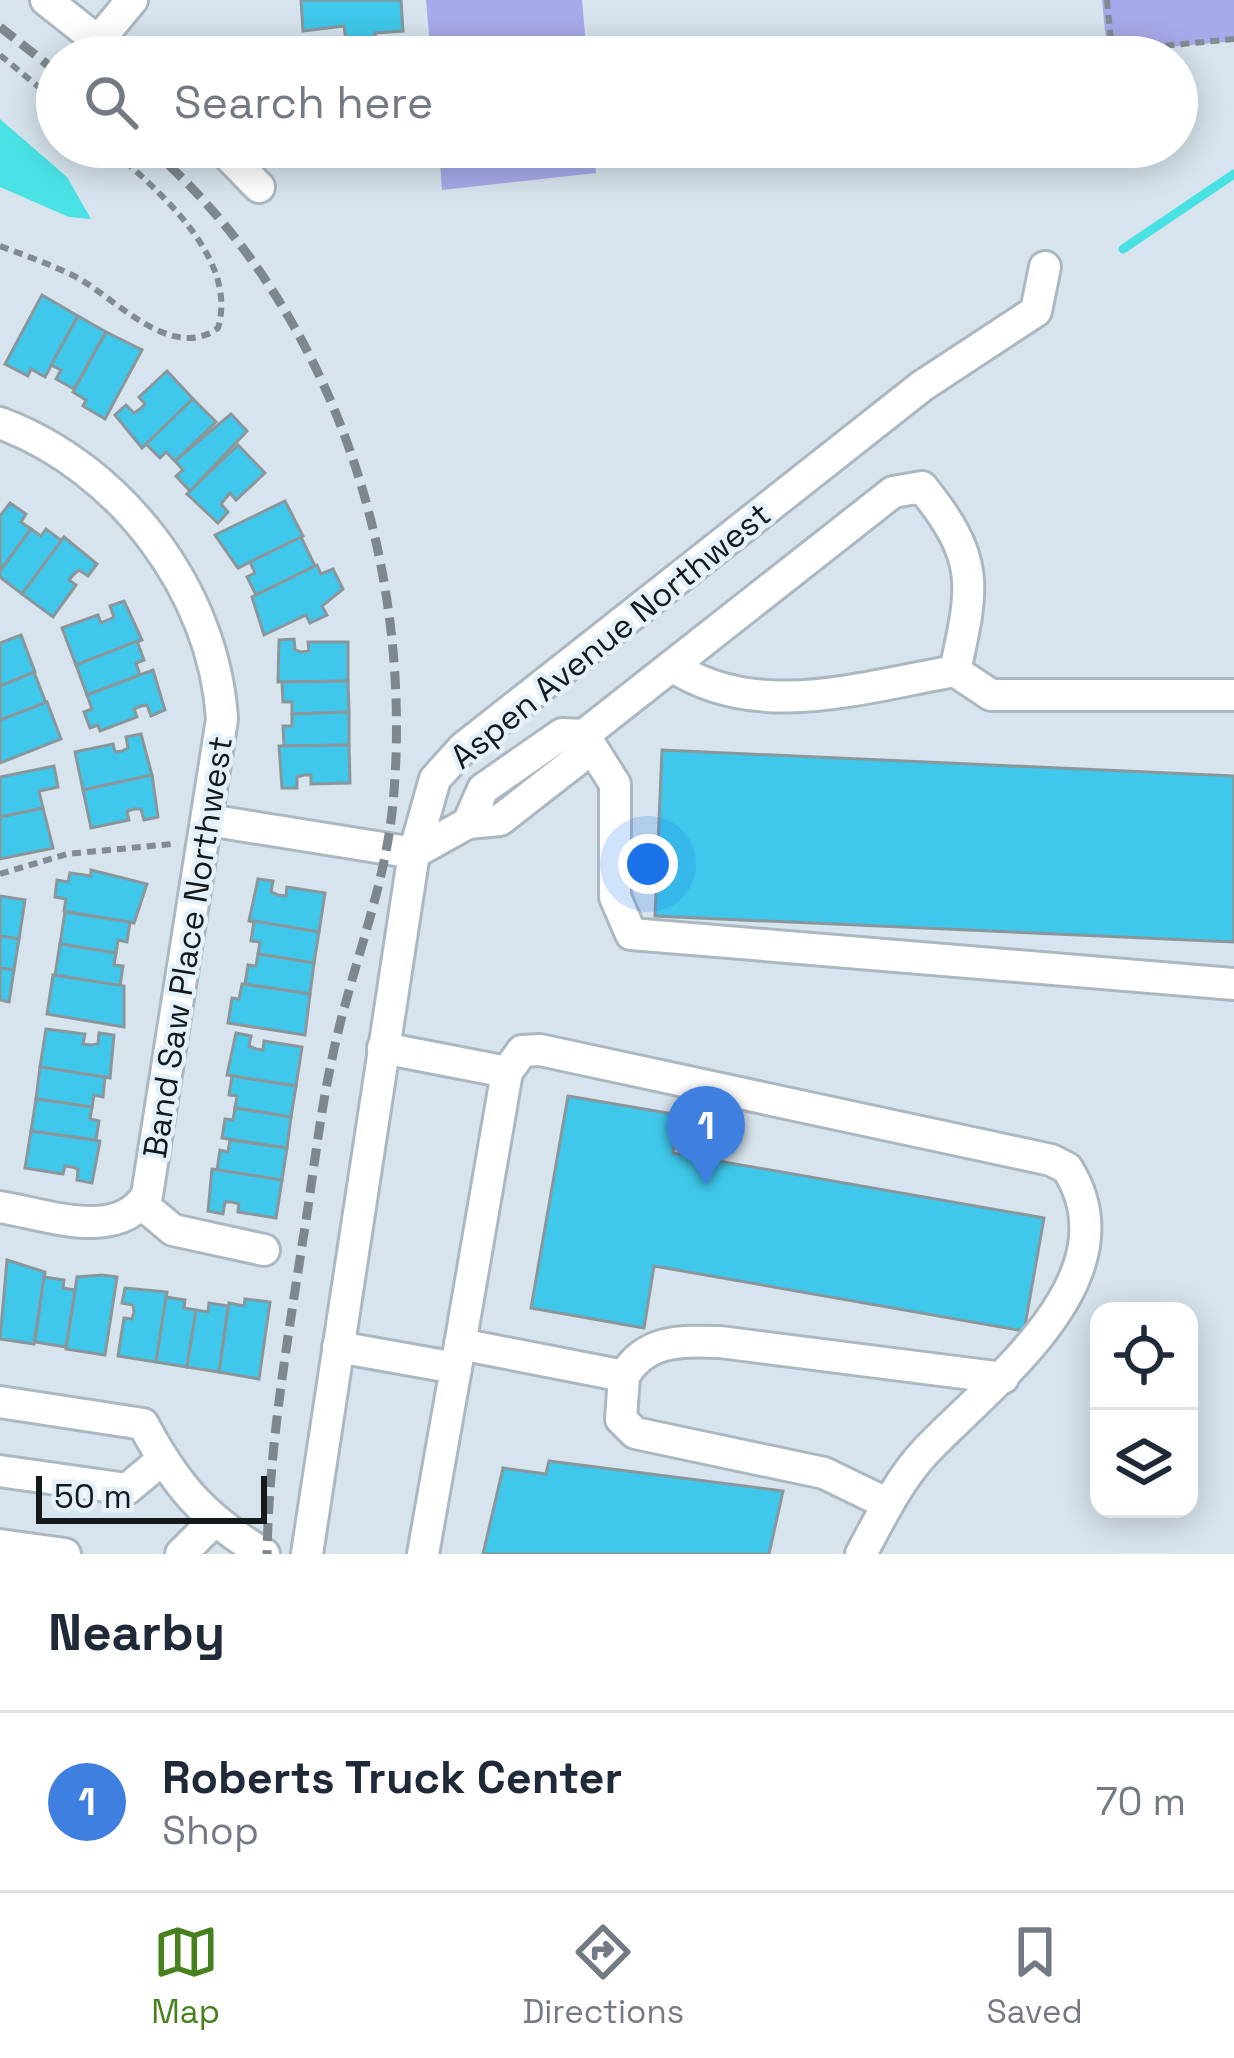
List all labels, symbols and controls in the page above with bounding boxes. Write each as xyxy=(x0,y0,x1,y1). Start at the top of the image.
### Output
search box xyxy=(36,36,1198,168)
icon: search xyxy=(78,69,144,135)
text: Search here xyxy=(174,74,433,131)
street label: Aspen Avenue Northwest xyxy=(442,494,779,778)
street label: Band Saw Place Northwest xyxy=(134,733,242,1161)
your location xyxy=(618,834,678,894)
pin: 1 xyxy=(667,1086,745,1185)
map controls xyxy=(1090,1302,1198,1518)
button: locate xyxy=(1090,1302,1198,1410)
button: layers xyxy=(1090,1410,1198,1518)
scale bar xyxy=(36,1470,267,1523)
text: 50 m xyxy=(54,1476,132,1518)
text: Nearby xyxy=(48,1600,225,1665)
text: Roberts Truck Center xyxy=(162,1749,622,1806)
text: 1 xyxy=(78,1777,96,1826)
text: 70 m xyxy=(1096,1777,1186,1826)
text: Shop xyxy=(162,1806,259,1855)
tab: Map xyxy=(151,1919,220,2033)
tab: Directions xyxy=(522,1919,684,2033)
tab: Saved xyxy=(987,1919,1083,2033)

